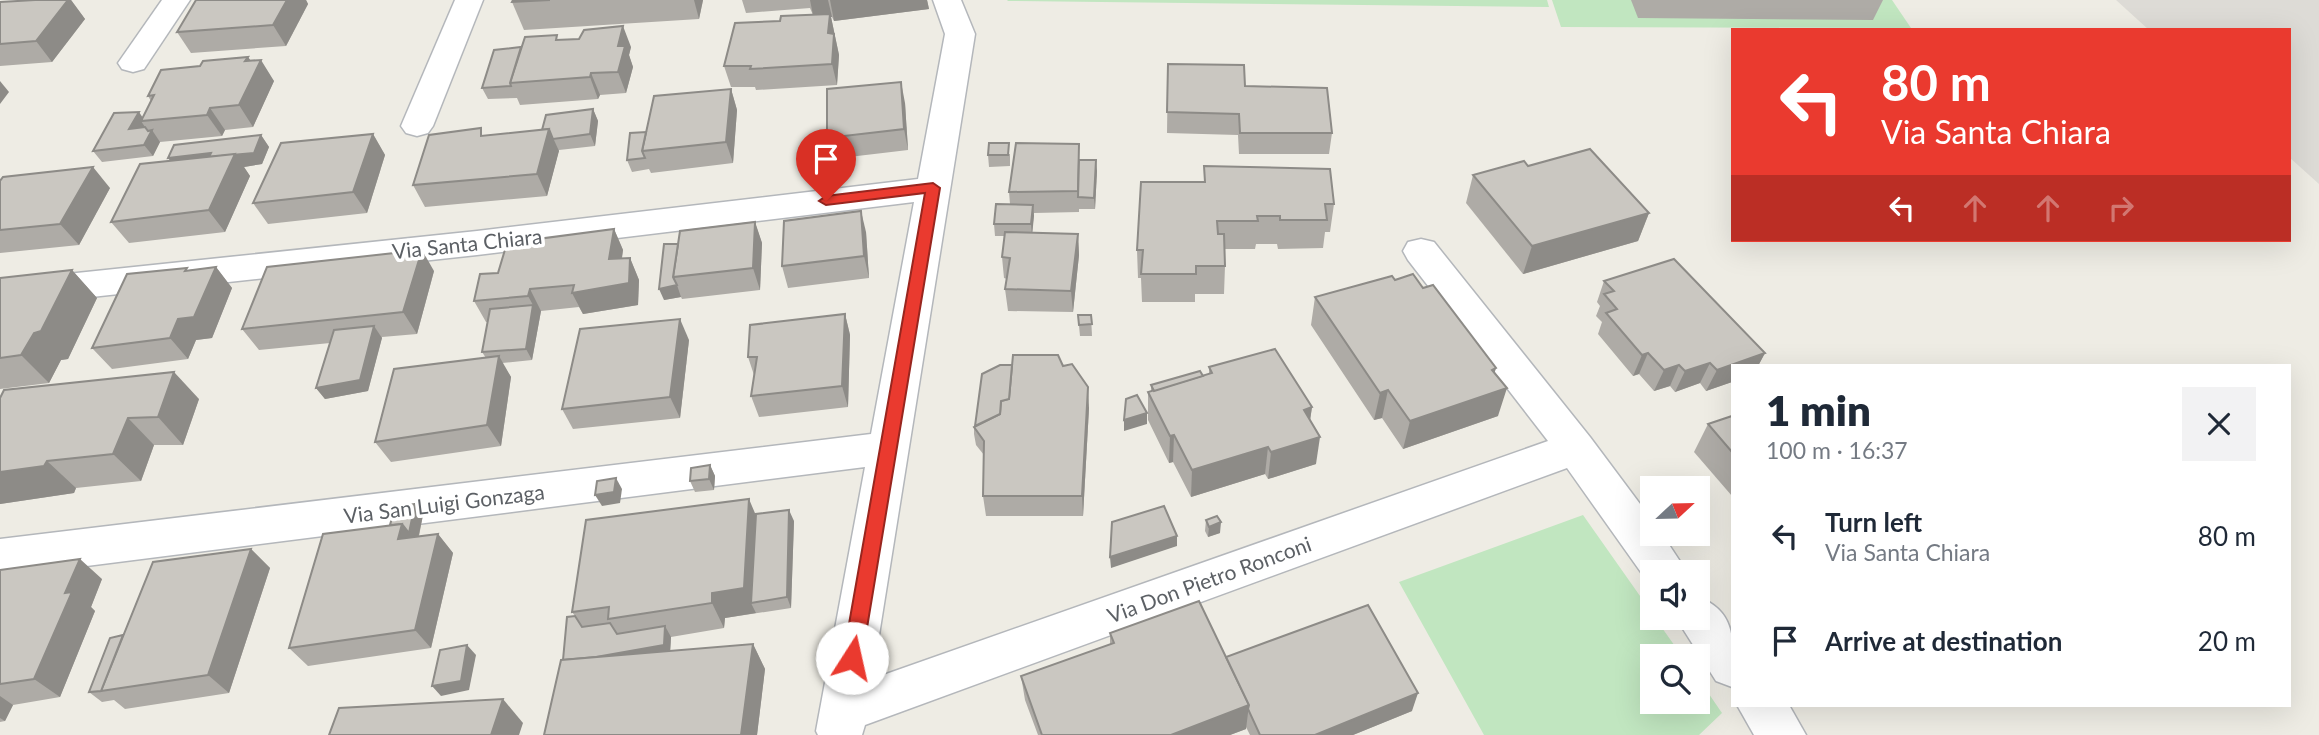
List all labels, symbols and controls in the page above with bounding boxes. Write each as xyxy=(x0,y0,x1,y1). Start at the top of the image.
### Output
text: 80 m xyxy=(1881,53,1991,111)
icon: left xyxy=(1766,56,1857,147)
text: Via Santa Chiara xyxy=(1881,112,2111,151)
pin xyxy=(796,129,856,201)
icon: arrive xyxy=(807,140,845,178)
icon: left xyxy=(1883,189,1921,227)
icon: ahead xyxy=(1956,189,1994,227)
icon: ahead xyxy=(2029,189,2067,227)
icon: right xyxy=(2102,189,2140,227)
street label: Via Santa Chiara xyxy=(391,223,543,263)
text: 1 min xyxy=(1766,385,1871,435)
button: close xyxy=(2182,387,2256,461)
text: 100 m · 16:37 xyxy=(1766,436,1908,464)
north arrow xyxy=(1640,476,1710,546)
map controls xyxy=(1640,476,1710,714)
street label: Via San Luigi Gonzaga xyxy=(342,478,546,528)
text: Turn left xyxy=(1825,506,1922,538)
icon: left xyxy=(1766,517,1804,555)
text: 80 m xyxy=(2198,520,2256,552)
street label: Via Don Pietro Ronconi xyxy=(1104,530,1314,628)
text: Via Santa Chiara xyxy=(1825,538,1990,566)
button: sound xyxy=(1640,560,1710,630)
position arrow xyxy=(815,621,889,695)
icon: arrive xyxy=(1766,622,1804,660)
text: Arrive at destination xyxy=(1825,625,2062,657)
text: 20 m xyxy=(2198,625,2256,657)
button: search xyxy=(1640,644,1710,714)

